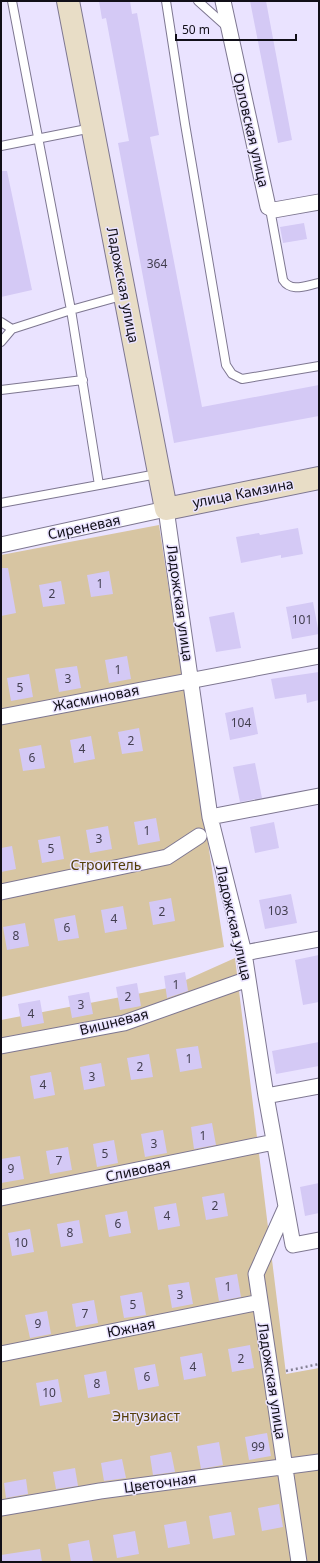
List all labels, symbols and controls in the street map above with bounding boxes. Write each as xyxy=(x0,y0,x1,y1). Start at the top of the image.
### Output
scale bar xyxy=(176,16,296,42)
text: 50 m xyxy=(182,21,210,38)
street label: Орловская улица xyxy=(229,71,274,189)
street label: Ладожская улица xyxy=(103,225,144,344)
house number: 364 xyxy=(147,255,167,272)
street label: улица Камзина xyxy=(191,473,295,512)
street label: Сиреневая xyxy=(46,510,122,543)
street label: Ладожская улица xyxy=(163,543,198,663)
house number: 1 xyxy=(97,575,103,592)
house number: 2 xyxy=(49,585,56,602)
house number: 101 xyxy=(292,611,312,628)
house number: 1 xyxy=(115,661,121,678)
house number: 3 xyxy=(65,670,72,687)
house number: 5 xyxy=(17,679,24,696)
street label: Жасминовая xyxy=(51,680,141,715)
house number: 104 xyxy=(231,714,251,731)
house number: 2 xyxy=(128,732,135,749)
house number: 4 xyxy=(79,740,86,757)
house number: 6 xyxy=(29,749,36,766)
house number: 1 xyxy=(144,822,150,839)
house number: 3 xyxy=(96,830,103,847)
house number: 5 xyxy=(48,840,55,857)
park label: Строитель xyxy=(71,855,141,874)
street label: Ладожская улица xyxy=(212,863,257,982)
house number: 103 xyxy=(268,902,288,919)
house number: 2 xyxy=(159,903,166,920)
house number: 4 xyxy=(111,910,118,927)
house number: 6 xyxy=(64,919,71,936)
house number: 8 xyxy=(13,927,20,944)
house number: 1 xyxy=(173,976,179,993)
house number: 2 xyxy=(125,988,132,1005)
house number: 3 xyxy=(78,996,85,1013)
street label: Вишневая xyxy=(77,1004,150,1039)
house number: 4 xyxy=(28,1005,35,1022)
house number: 1 xyxy=(186,1050,192,1067)
house number: 2 xyxy=(137,1058,144,1075)
house number: 3 xyxy=(89,1068,96,1085)
house number: 4 xyxy=(40,1076,47,1093)
house number: 1 xyxy=(200,1127,206,1144)
house number: 3 xyxy=(151,1135,158,1152)
house number: 5 xyxy=(102,1145,109,1162)
house number: 7 xyxy=(56,1152,63,1169)
street label: Сливовая xyxy=(104,1153,172,1186)
house number: 9 xyxy=(8,1160,15,1177)
house number: 2 xyxy=(212,1197,219,1214)
house number: 4 xyxy=(164,1207,171,1224)
house number: 6 xyxy=(115,1215,122,1232)
house number: 8 xyxy=(67,1224,74,1241)
house number: 10 xyxy=(14,1234,28,1251)
house number: 1 xyxy=(225,1278,231,1295)
house number: 3 xyxy=(177,1286,184,1303)
house number: 5 xyxy=(130,1296,137,1313)
house number: 7 xyxy=(82,1305,89,1322)
street label: Южная xyxy=(105,1314,157,1341)
house number: 9 xyxy=(35,1315,42,1332)
street label: Ладожская улица xyxy=(254,1321,291,1441)
house number: 2 xyxy=(238,1350,245,1367)
house number: 4 xyxy=(190,1358,197,1375)
house number: 6 xyxy=(144,1368,151,1385)
house number: 8 xyxy=(94,1375,101,1392)
house number: 10 xyxy=(42,1384,56,1401)
park label: Энтузиаст xyxy=(112,1406,180,1425)
house number: 99 xyxy=(251,1438,265,1455)
street label: Цветочная xyxy=(122,1468,197,1497)

